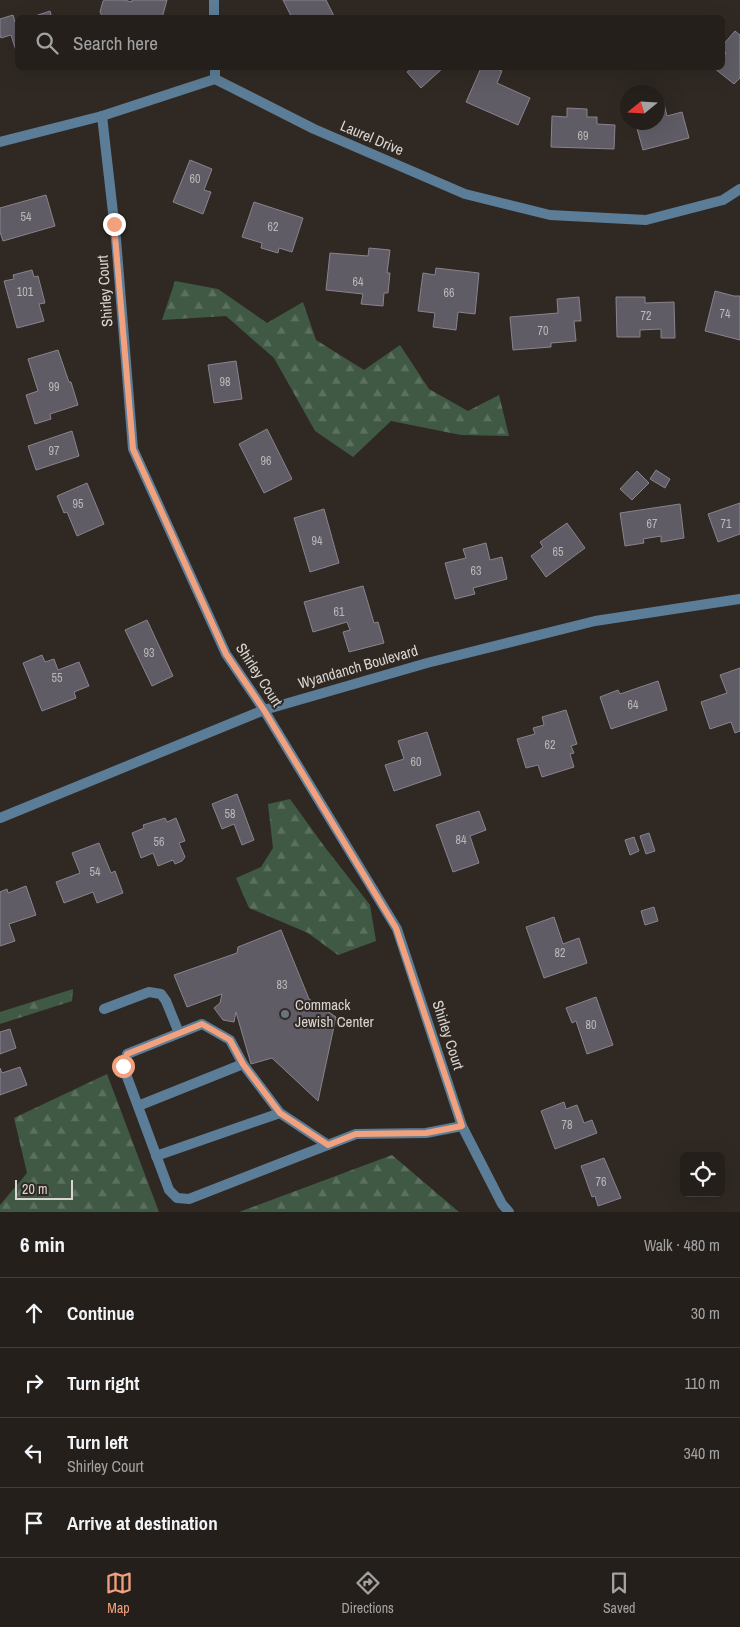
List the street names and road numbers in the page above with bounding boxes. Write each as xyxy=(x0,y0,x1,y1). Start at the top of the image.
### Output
street label: Laurel Drive xyxy=(337,115,407,160)
street label: Shirley Court xyxy=(91,254,117,328)
street label: Shirley Court xyxy=(231,639,288,711)
street label: Wyandanch Boulevard xyxy=(296,639,420,694)
street label: Shirley Court xyxy=(427,997,470,1073)

